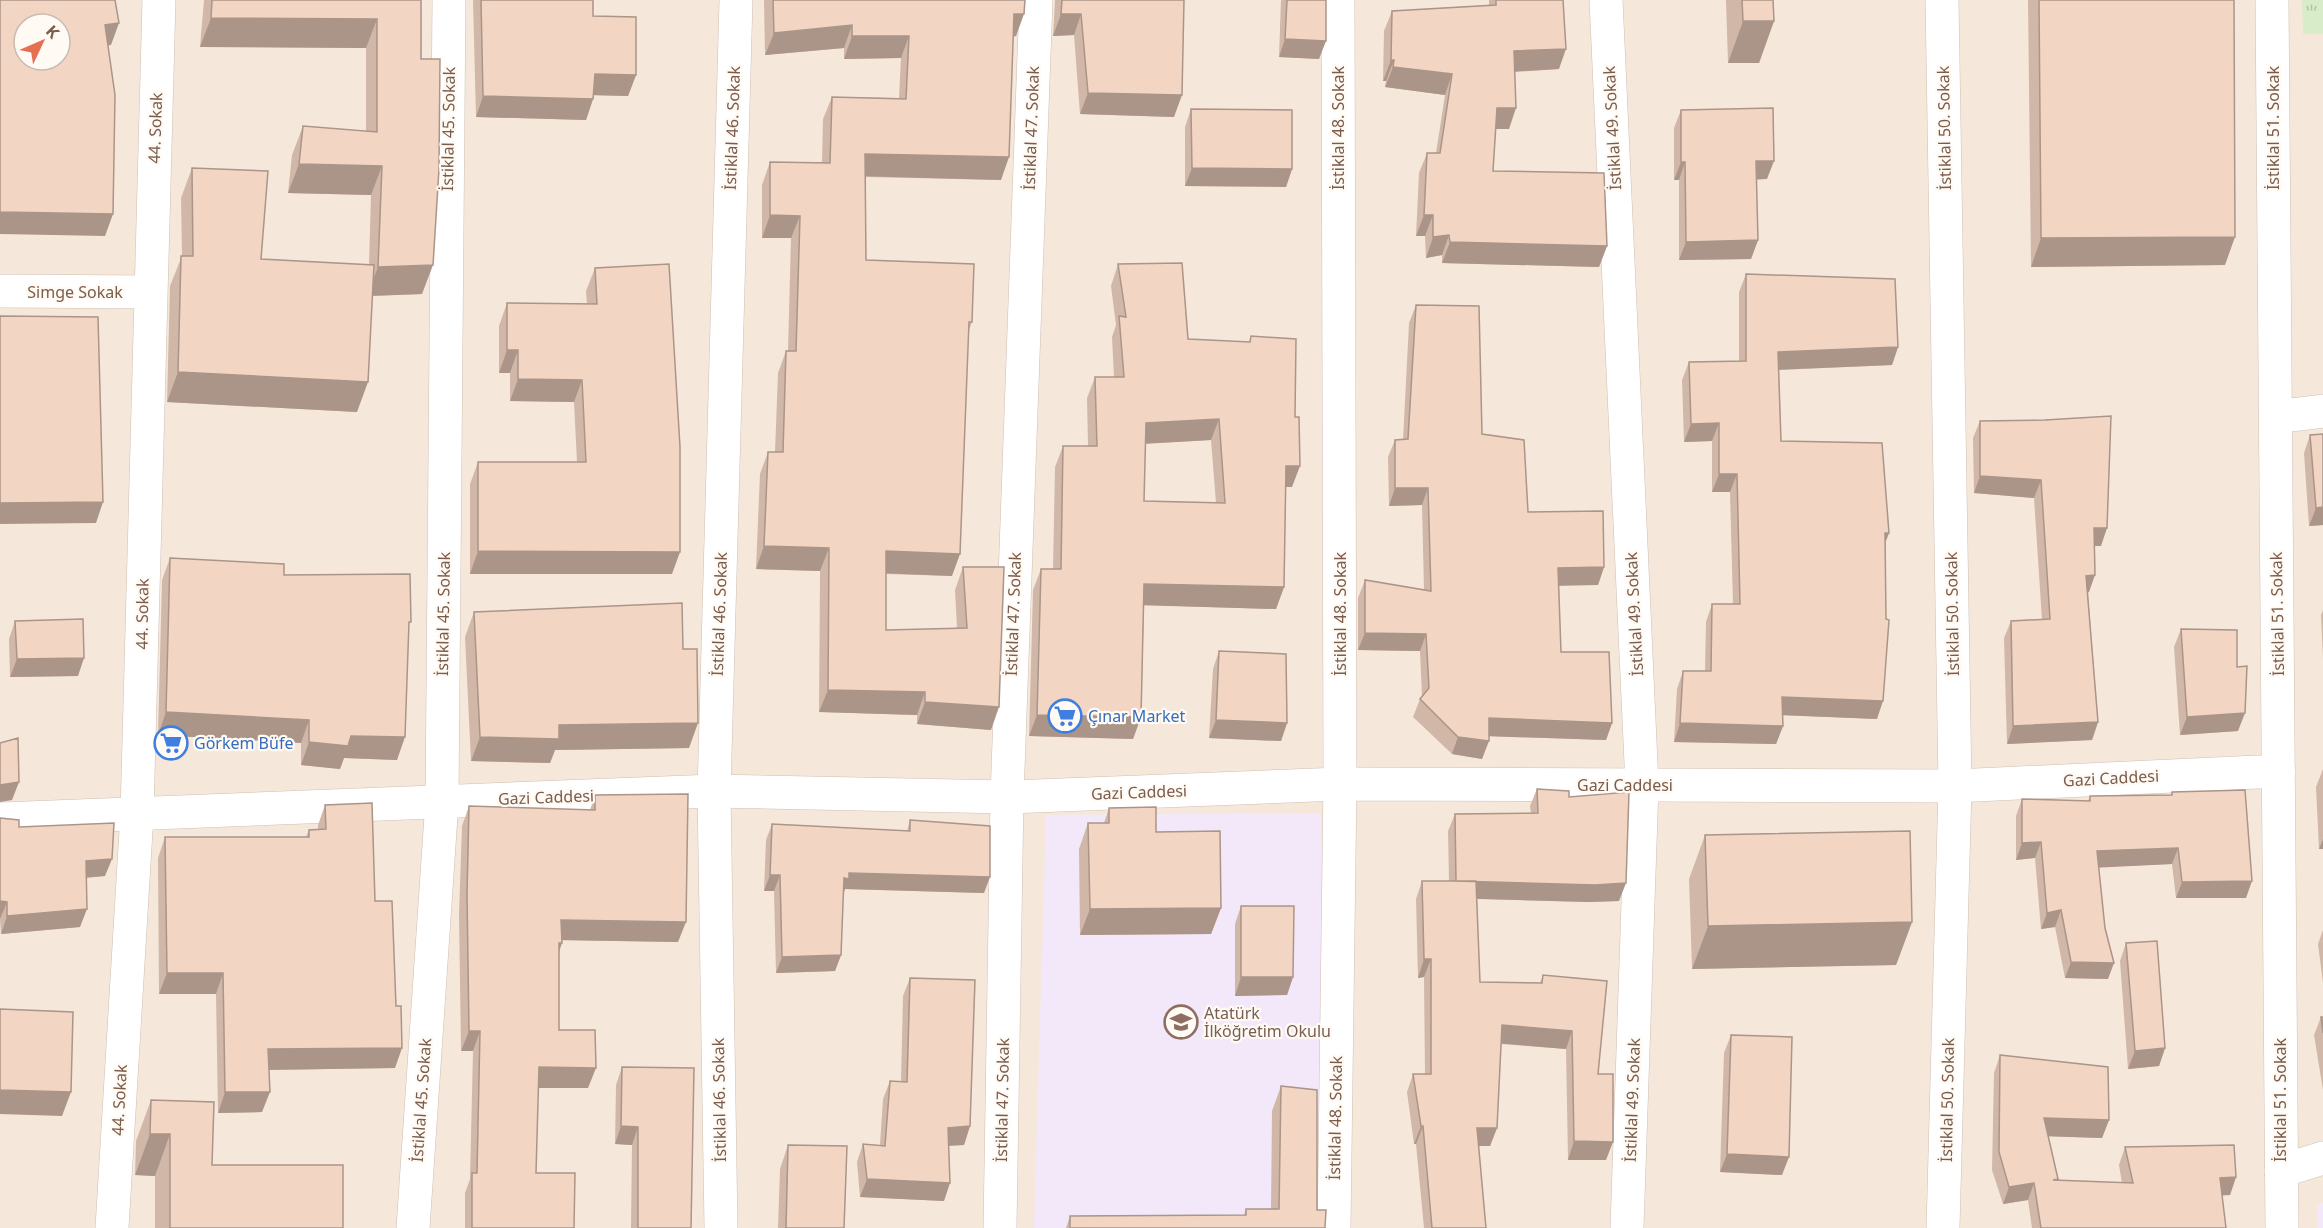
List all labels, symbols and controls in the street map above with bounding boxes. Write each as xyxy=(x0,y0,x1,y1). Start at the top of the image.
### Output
north arrow xyxy=(12,12,72,72)
text: K xyxy=(41,20,65,43)
street label: İstiklal 46. Sokak xyxy=(719,65,745,190)
street label: İstiklal 47. Sokak xyxy=(1018,65,1044,190)
street label: İstiklal 48. Sokak xyxy=(1327,65,1349,190)
street label: İstiklal 49. Sokak xyxy=(1598,65,1626,191)
street label: İstiklal 50. Sokak xyxy=(1932,65,1956,190)
street label: İstiklal 51. Sokak xyxy=(2262,65,2284,190)
street label: İstiklal 45. Sokak xyxy=(436,66,460,191)
street label: 44. Sokak xyxy=(143,92,167,164)
street label: Simge Sokak xyxy=(27,281,123,303)
street label: İstiklal 45. Sokak xyxy=(431,551,455,676)
street label: İstiklal 46. Sokak xyxy=(706,551,732,676)
street label: İstiklal 47. Sokak xyxy=(1000,551,1026,676)
street label: İstiklal 48. Sokak xyxy=(1329,551,1351,676)
street label: İstiklal 49. Sokak xyxy=(1620,551,1648,677)
street label: İstiklal 50. Sokak xyxy=(1940,551,1964,676)
street label: İstiklal 51. Sokak xyxy=(2265,551,2289,676)
street label: 44. Sokak xyxy=(130,578,154,650)
supermarket icon: Çınar Market xyxy=(1047,698,1083,734)
place label: Çınar Market xyxy=(1088,705,1186,727)
supermarket icon: Görkem Büfe xyxy=(153,725,189,761)
place label: Görkem Büfe xyxy=(194,732,293,754)
street label: Gazi Caddesi xyxy=(2062,765,2160,791)
street label: Gazi Caddesi xyxy=(1577,774,1673,796)
street label: Gazi Caddesi xyxy=(1091,779,1187,805)
street label: Gazi Caddesi xyxy=(498,784,594,810)
place label: Atatürk İlköğretim Okulu xyxy=(1204,1002,1331,1042)
school or university icon: Atatürk İlköğretim Okulu xyxy=(1163,1004,1199,1040)
street label: İstiklal 45. Sokak xyxy=(406,1037,436,1163)
street label: İstiklal 46. Sokak xyxy=(707,1037,731,1162)
street label: İstiklal 47. Sokak xyxy=(990,1037,1014,1162)
street label: İstiklal 49. Sokak xyxy=(1619,1037,1645,1162)
street label: İstiklal 50. Sokak xyxy=(1935,1037,1959,1162)
street label: İstiklal 51. Sokak xyxy=(2269,1037,2291,1162)
street label: İstiklal 48. Sokak xyxy=(1323,1055,1347,1180)
street label: 44. Sokak xyxy=(106,1063,132,1136)

